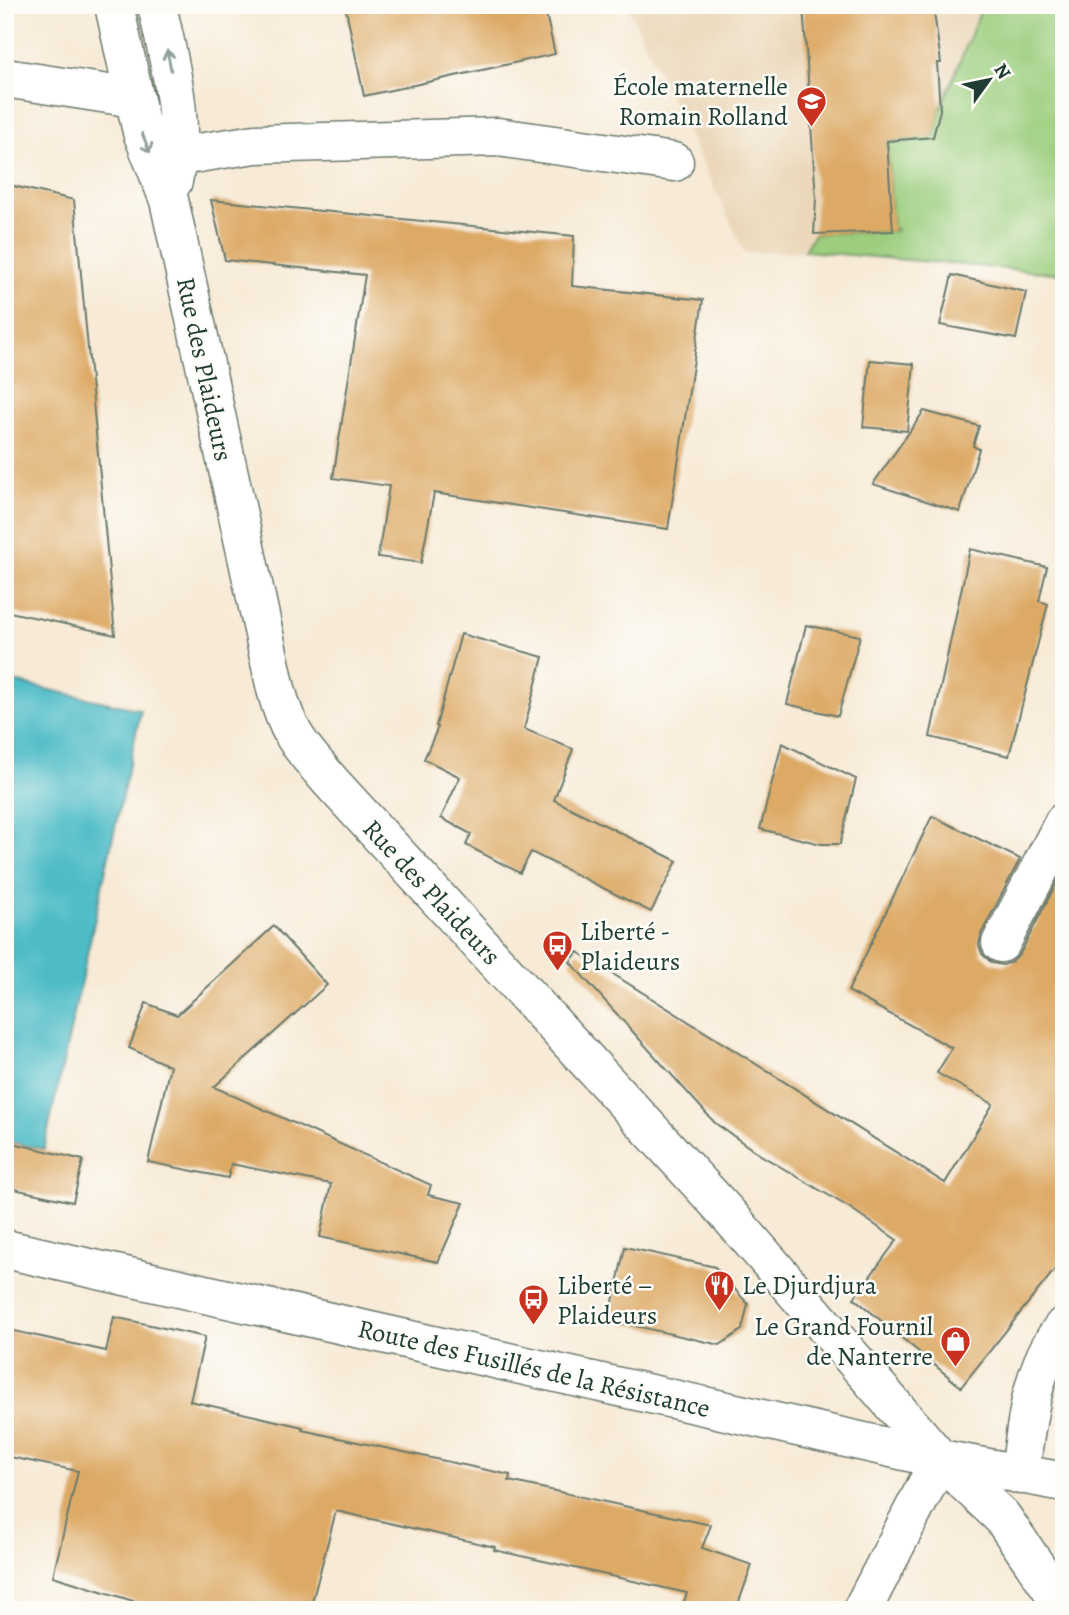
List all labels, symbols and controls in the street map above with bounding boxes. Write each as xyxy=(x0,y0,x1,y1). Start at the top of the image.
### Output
north arrow xyxy=(954,46,1024,116)
one-way arrow xyxy=(161,49,175,72)
text: N xyxy=(988,58,1017,84)
place label: École maternelle Romain Rolland xyxy=(612,69,788,134)
school or university icon: École maternelle Romain Rolland xyxy=(794,84,828,128)
one-way arrow xyxy=(141,132,154,154)
street label: Rue des Plaideurs xyxy=(168,274,241,464)
street label: Rue des Plaideurs xyxy=(355,812,508,973)
place label: Liberté - Plaideurs xyxy=(580,914,680,979)
bus stop icon: Liberté - Plaideurs xyxy=(540,929,574,973)
place label: Liberté – Plaideurs xyxy=(557,1268,657,1333)
restaurant icon: Le Djurdjura xyxy=(702,1268,736,1312)
place label: Le Djurdjura xyxy=(742,1268,877,1303)
bus stop icon: Liberté – Plaideurs xyxy=(517,1283,551,1327)
place label: Le Grand Fournil de Nanterre xyxy=(754,1309,933,1374)
street label: Route des Fusillés de la Résistance xyxy=(354,1311,713,1426)
shop icon: Le Grand Fournil de Nanterre xyxy=(939,1324,973,1368)

